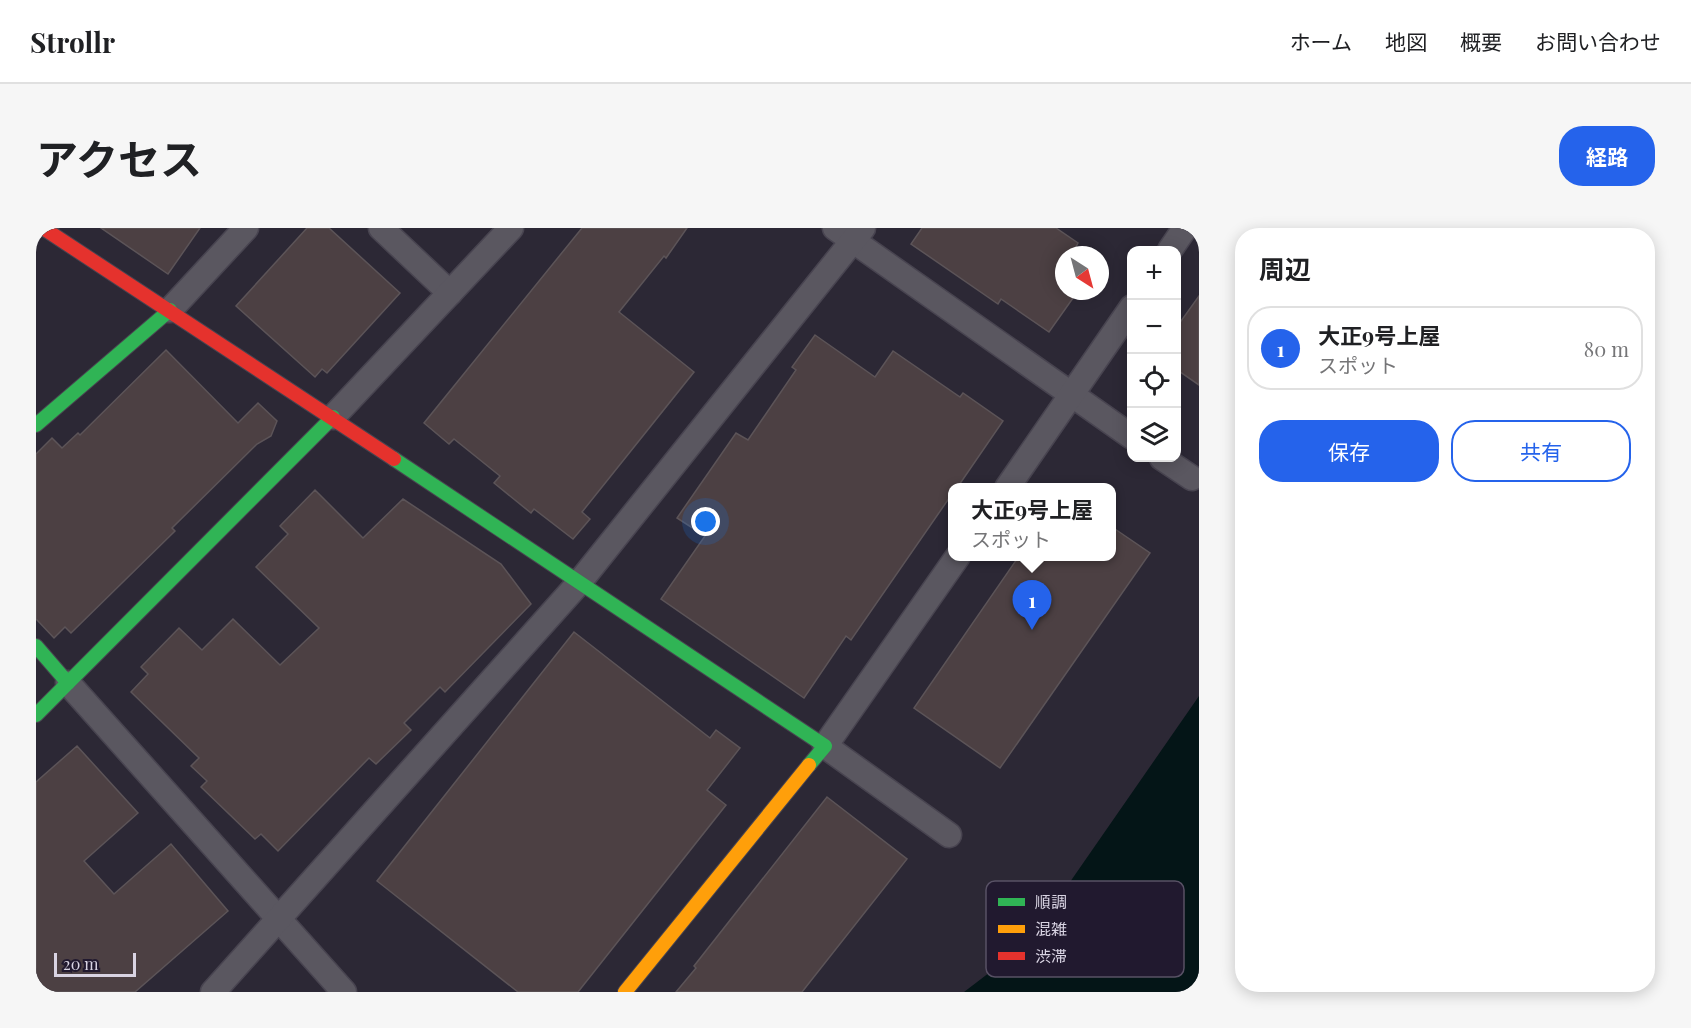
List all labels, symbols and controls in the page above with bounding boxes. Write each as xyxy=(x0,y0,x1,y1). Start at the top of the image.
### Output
text: Strollr xyxy=(30,23,115,60)
text: ホーム xyxy=(1290,27,1352,55)
text: 地図 xyxy=(1385,27,1427,55)
text: 概要 xyxy=(1460,27,1502,55)
text: お問い合わせ xyxy=(1535,27,1661,55)
button: 経路 xyxy=(1559,126,1655,186)
text: アクセス xyxy=(36,130,202,186)
north arrow xyxy=(1055,246,1109,300)
map controls xyxy=(1127,246,1181,462)
button: + xyxy=(1127,246,1181,300)
text: 周辺 xyxy=(1259,251,1311,286)
button: − xyxy=(1127,300,1181,354)
text: 大正9号上屋 xyxy=(1318,320,1440,350)
text: 1 xyxy=(1277,335,1284,362)
text: 80 m xyxy=(1584,335,1629,362)
text: スポット xyxy=(1318,351,1398,378)
button: locate xyxy=(1127,354,1181,408)
button: layers xyxy=(1127,408,1181,462)
button: 保存 xyxy=(1259,420,1439,482)
button: 共有 xyxy=(1451,420,1631,482)
popup xyxy=(948,483,1116,561)
text: 大正9号上屋 xyxy=(971,494,1093,524)
your location xyxy=(691,507,720,536)
text: スポット xyxy=(971,525,1051,552)
pin: 1 xyxy=(1012,580,1052,630)
legend xyxy=(986,881,1184,977)
text: 順調 xyxy=(1035,891,1067,912)
text: 混雑 xyxy=(1035,918,1067,939)
text: 渋滞 xyxy=(1035,945,1067,966)
scale bar xyxy=(54,950,136,978)
text: 20 m xyxy=(63,953,98,974)

